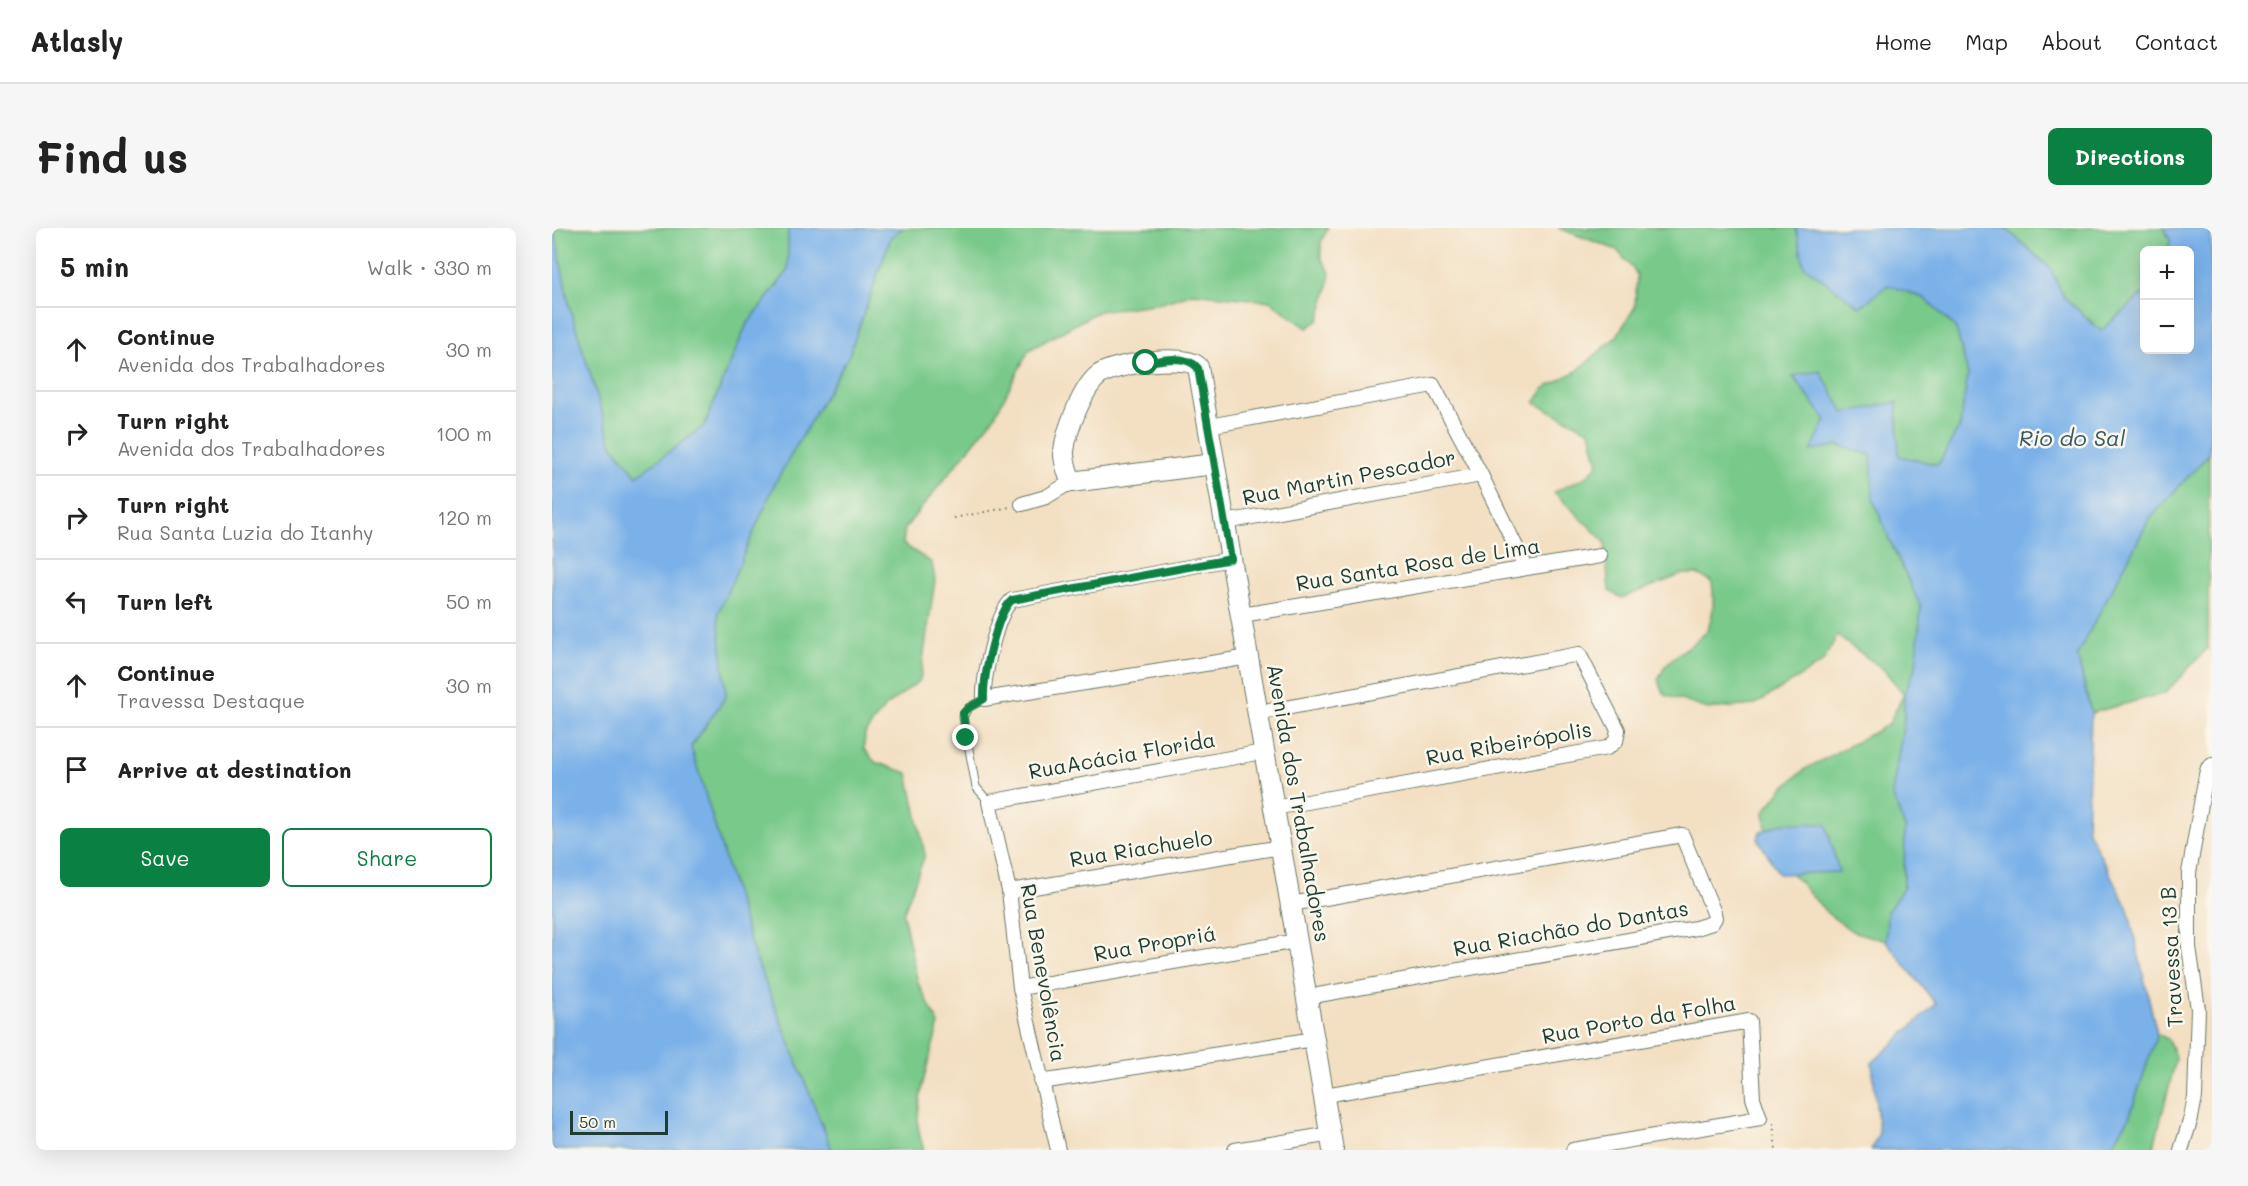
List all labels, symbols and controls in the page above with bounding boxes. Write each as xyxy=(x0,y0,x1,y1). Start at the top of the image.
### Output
text: Atlasly xyxy=(30,23,124,59)
text: Home xyxy=(1875,28,1932,55)
text: Map xyxy=(1965,28,2008,55)
text: About xyxy=(2041,28,2102,55)
text: Contact xyxy=(2135,28,2218,55)
button: Directions xyxy=(2048,128,2212,185)
text: Find us xyxy=(36,129,188,184)
map controls xyxy=(2140,246,2194,354)
button: + xyxy=(2140,246,2194,300)
text: 5 min xyxy=(60,250,129,284)
text: Walk · 330 m xyxy=(367,254,492,280)
button: − xyxy=(2140,300,2194,354)
text: Continue xyxy=(117,322,215,351)
icon: ahead xyxy=(60,333,93,366)
text: 30 m xyxy=(446,336,492,362)
route start xyxy=(1132,349,1158,375)
text: Avenida dos Trabalhadores xyxy=(117,351,385,377)
text: Turn right xyxy=(117,406,229,435)
icon: right xyxy=(60,417,93,450)
text: 100 m xyxy=(436,420,492,446)
water label: Rio do Sal xyxy=(2019,423,2126,452)
text: Avenida dos Trabalhadores xyxy=(117,435,385,461)
street label: Rua Martin Pescador xyxy=(1240,443,1458,510)
text: Turn right xyxy=(117,490,229,519)
icon: right xyxy=(60,501,93,534)
text: 120 m xyxy=(437,504,492,530)
text: Rua Santa Luzia do Itanhy xyxy=(117,519,373,545)
street label: Rua Santa Rosa de Lima xyxy=(1294,531,1542,596)
icon: left xyxy=(60,585,93,618)
text: Turn left xyxy=(117,587,213,616)
text: 50 m xyxy=(446,588,492,614)
text: Continue xyxy=(117,658,215,687)
street label: Avenida dos Trabalhadores xyxy=(1262,662,1337,944)
icon: ahead xyxy=(60,669,93,702)
text: 30 m xyxy=(446,672,492,698)
text: Travessa Destaque xyxy=(117,687,305,713)
street label: Rua Ribeirópolis xyxy=(1424,715,1594,770)
route end xyxy=(952,724,978,750)
street label: RuaAcácia Florida xyxy=(1026,725,1217,784)
icon: arrive xyxy=(60,753,93,786)
text: Arrive at destination xyxy=(117,755,352,784)
street label: Rua Riachuelo xyxy=(1067,823,1214,872)
button: Save xyxy=(60,828,270,887)
button: Share xyxy=(282,828,492,887)
street label: Rua Benevolência xyxy=(1015,881,1073,1064)
street label: Travessa 13 B xyxy=(2153,886,2188,1028)
street label: Rua Riachão do Dantas xyxy=(1451,894,1690,962)
street label: Rua Propriá xyxy=(1092,918,1218,967)
street label: Rua Porto da Folha xyxy=(1540,988,1738,1049)
scale bar xyxy=(570,1108,668,1136)
text: 50 m xyxy=(579,1111,616,1132)

